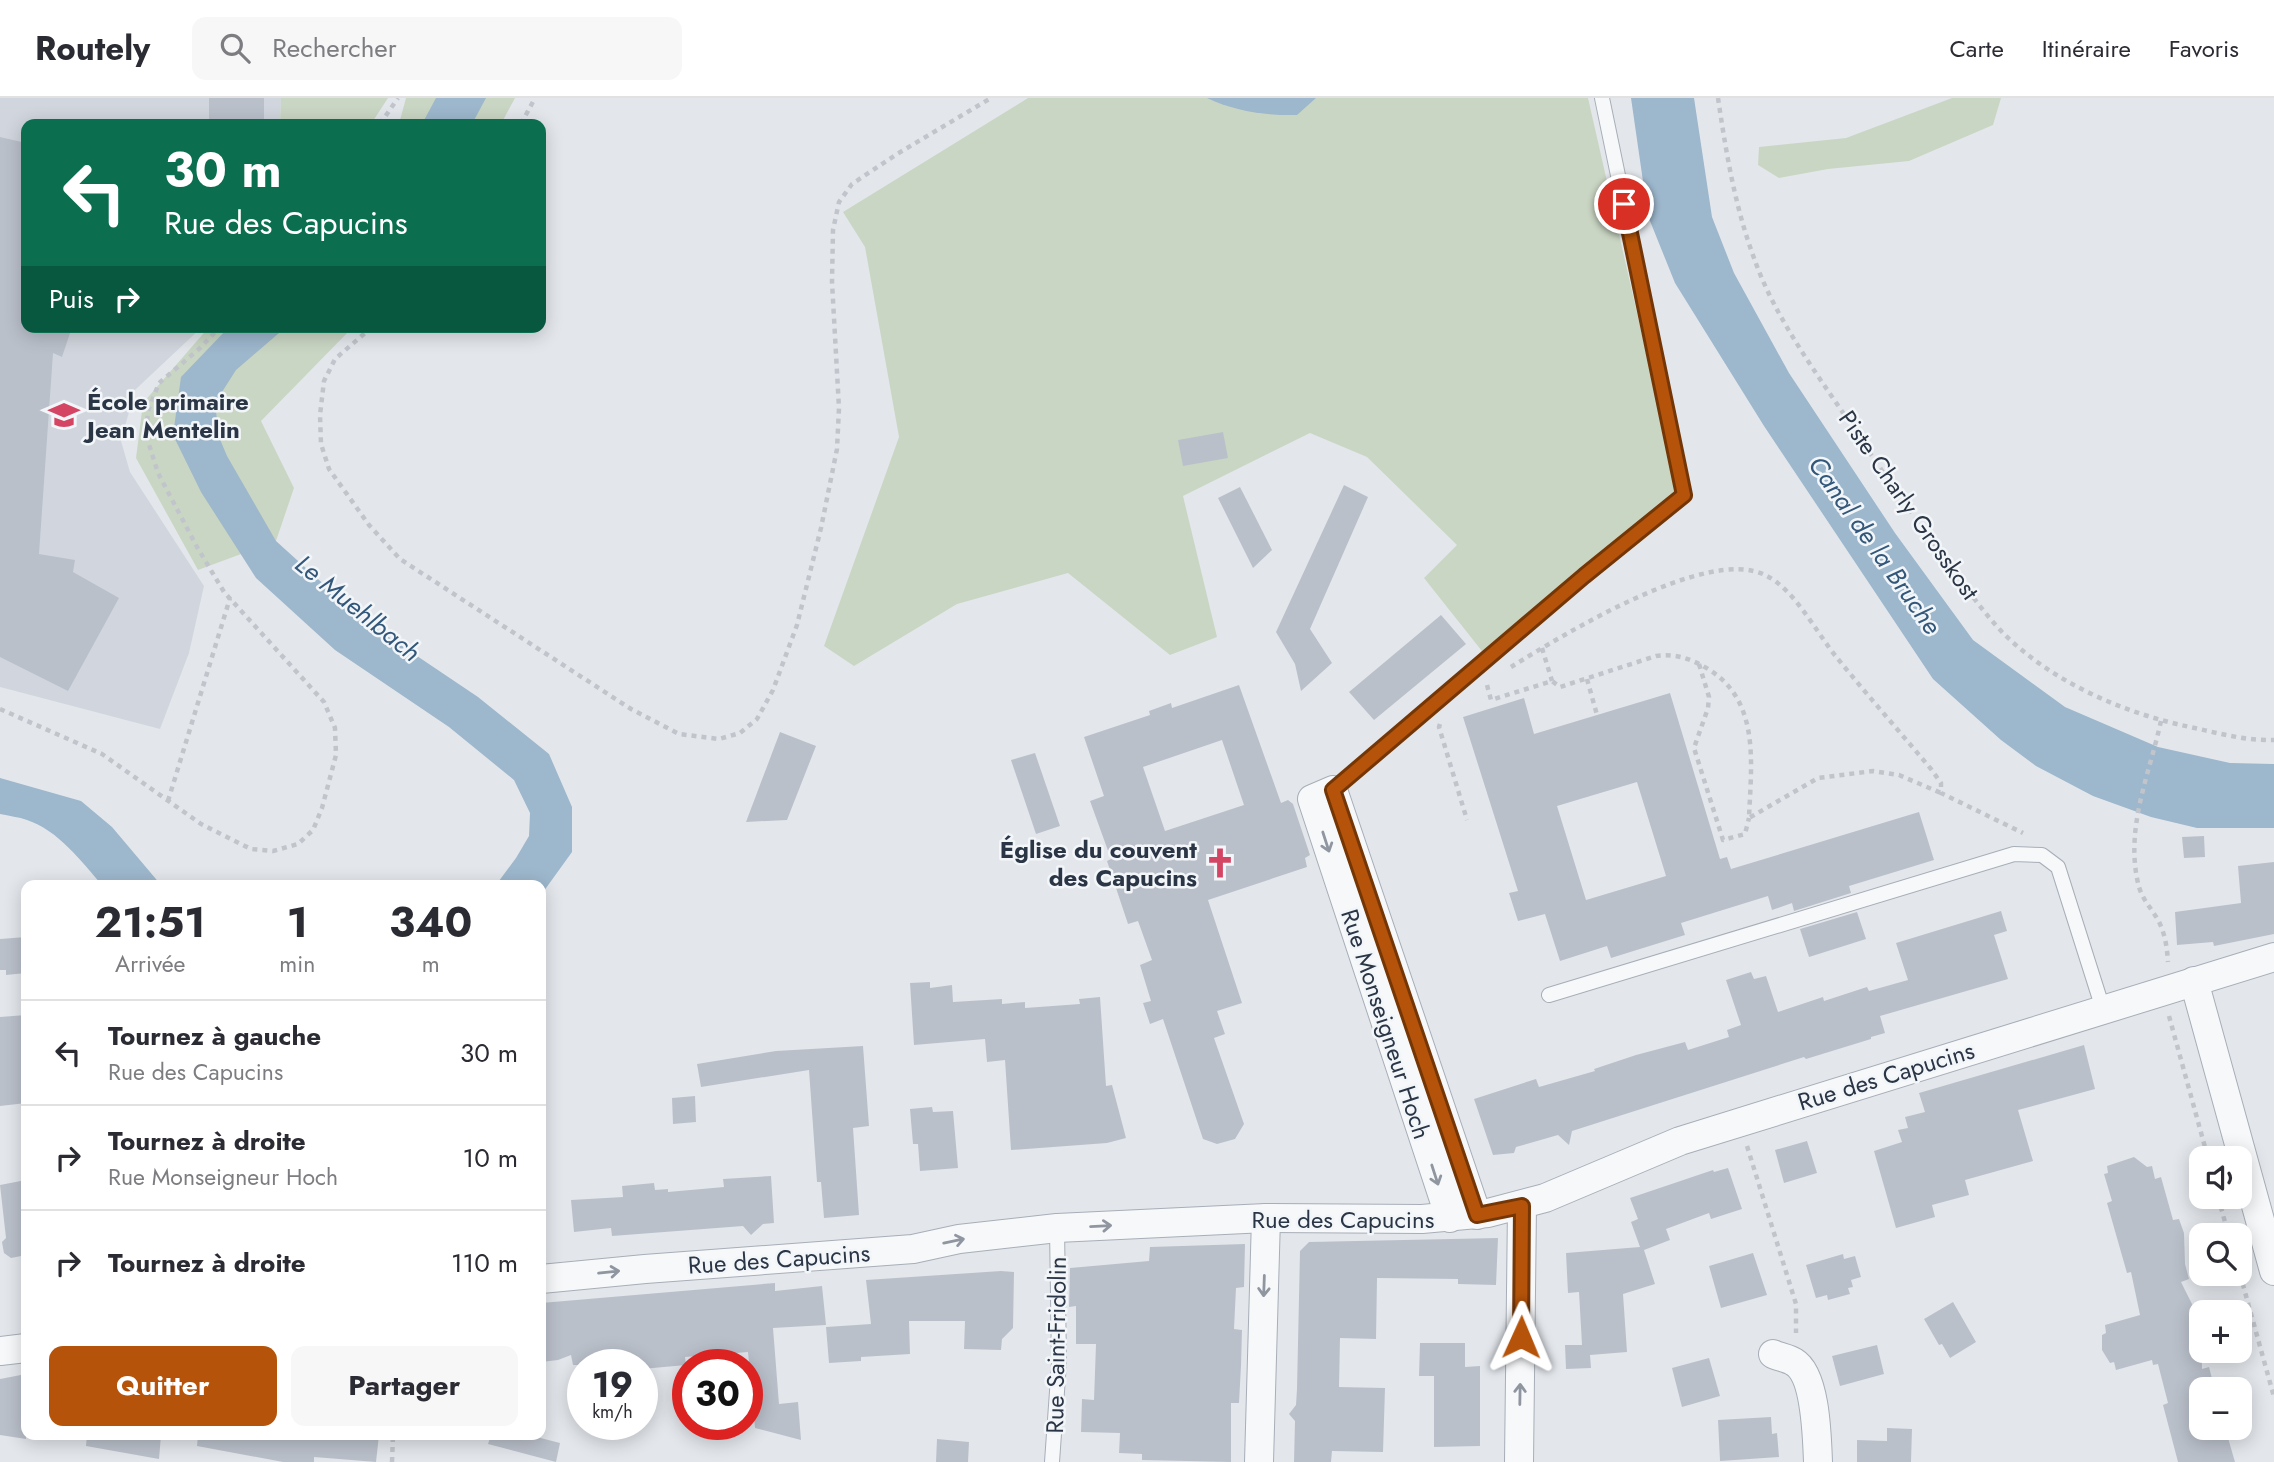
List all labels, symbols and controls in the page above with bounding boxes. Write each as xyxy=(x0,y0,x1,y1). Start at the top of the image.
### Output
search box xyxy=(192,17,682,80)
text: Routely xyxy=(35,25,150,72)
icon: search xyxy=(216,29,254,67)
text: Rechercher xyxy=(272,29,397,67)
text: Carte xyxy=(1949,31,2004,66)
text: Itinéraire xyxy=(2042,31,2131,66)
text: Favoris xyxy=(2169,31,2239,66)
text: 30 m xyxy=(164,135,282,205)
icon: left xyxy=(49,147,140,238)
pin xyxy=(1594,174,1654,234)
icon: arrive xyxy=(1605,185,1643,223)
text: Rue des Capucins xyxy=(164,200,408,246)
text: Puis xyxy=(49,280,94,318)
icon: right xyxy=(108,280,146,318)
place label: École primaire Jean Mentelin xyxy=(83,384,249,447)
school or university icon: École primaire Jean Mentelin xyxy=(47,398,81,432)
street label: Piste Charly Grosskost xyxy=(1830,403,1988,607)
water label: Canal de la Bruche xyxy=(1799,448,1951,642)
water label: Le Muehlbach xyxy=(287,545,429,671)
one-way arrow xyxy=(1321,831,1334,853)
place label: Église du couvent des Capucins xyxy=(1000,832,1197,895)
church icon: Église du couvent des Capucins xyxy=(1203,846,1237,880)
text: 21:51 xyxy=(95,892,206,953)
text: 1 xyxy=(287,892,308,953)
text: 340 xyxy=(389,892,472,953)
street label: Rue Monseigneur Hoch xyxy=(1332,904,1440,1144)
text: Arrivée xyxy=(115,947,185,981)
text: min xyxy=(279,947,315,981)
text: m xyxy=(422,947,440,981)
text: Tournez à gauche xyxy=(108,1017,321,1055)
street label: Rue des Capucins xyxy=(1793,1033,1979,1119)
icon: left xyxy=(49,1034,87,1072)
text: 30 m xyxy=(460,1034,518,1072)
text: Rue des Capucins xyxy=(108,1055,283,1089)
text: Tournez à droite xyxy=(108,1122,306,1160)
icon: right xyxy=(49,1139,87,1177)
text: 10 m xyxy=(463,1139,518,1177)
map controls xyxy=(2189,1146,2252,1440)
button: sound xyxy=(2189,1146,2252,1209)
text: Rue Monseigneur Hoch xyxy=(108,1160,338,1194)
one-way arrow xyxy=(1430,1164,1443,1186)
street label: Rue des Capucins xyxy=(1252,1202,1434,1237)
one-way arrow xyxy=(1089,1220,1112,1233)
button: search xyxy=(2189,1223,2252,1286)
one-way arrow xyxy=(942,1233,965,1247)
street label: Rue des Capucins xyxy=(687,1235,871,1283)
icon: right xyxy=(49,1244,87,1282)
text: Tournez à droite xyxy=(108,1244,306,1282)
text: 110 m xyxy=(451,1244,518,1282)
street label: Rue Saint-Fridolin xyxy=(1037,1256,1075,1434)
one-way arrow xyxy=(597,1266,619,1279)
one-way arrow xyxy=(1258,1275,1271,1298)
position arrow xyxy=(1484,1300,1558,1374)
button: + xyxy=(2189,1300,2252,1363)
button: Quitter xyxy=(49,1346,277,1426)
button: Partager xyxy=(291,1346,518,1426)
speed limit sign: 30 xyxy=(672,1349,763,1440)
text: 19 xyxy=(592,1360,633,1410)
button: − xyxy=(2189,1377,2252,1440)
one-way arrow xyxy=(1514,1383,1527,1406)
text: km/h xyxy=(592,1399,633,1425)

